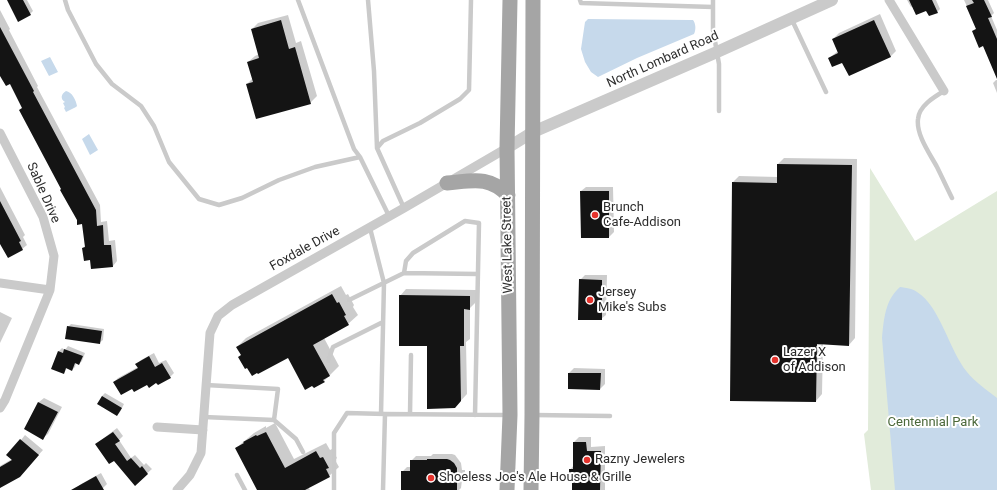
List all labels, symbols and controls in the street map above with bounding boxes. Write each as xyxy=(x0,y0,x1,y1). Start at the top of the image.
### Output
street label: North Lombard Road xyxy=(605,28,721,92)
street label: Sable Drive xyxy=(23,160,63,226)
street label: West Lake Street xyxy=(499,196,517,294)
place label: Brunch Cafe-Addison xyxy=(603,200,681,231)
marker: Brunch Cafe-Addison xyxy=(590,210,600,220)
street label: Foxdale Drive xyxy=(267,223,343,275)
place label: Jersey Mike's Subs xyxy=(598,285,666,316)
marker: Jersey Mike's Subs xyxy=(585,295,595,305)
place label: Lazer X of Addison xyxy=(783,345,846,376)
marker: Lazer X of Addison xyxy=(770,355,780,365)
park label: Centennial Park xyxy=(888,415,978,431)
place label: Razny Jewelers xyxy=(595,452,685,468)
marker: Razny Jewelers xyxy=(582,455,592,465)
place label: Shoeless Joe's Ale House & Grille xyxy=(439,470,631,486)
marker: Shoeless Joe's Ale House & Grille xyxy=(426,473,436,483)

